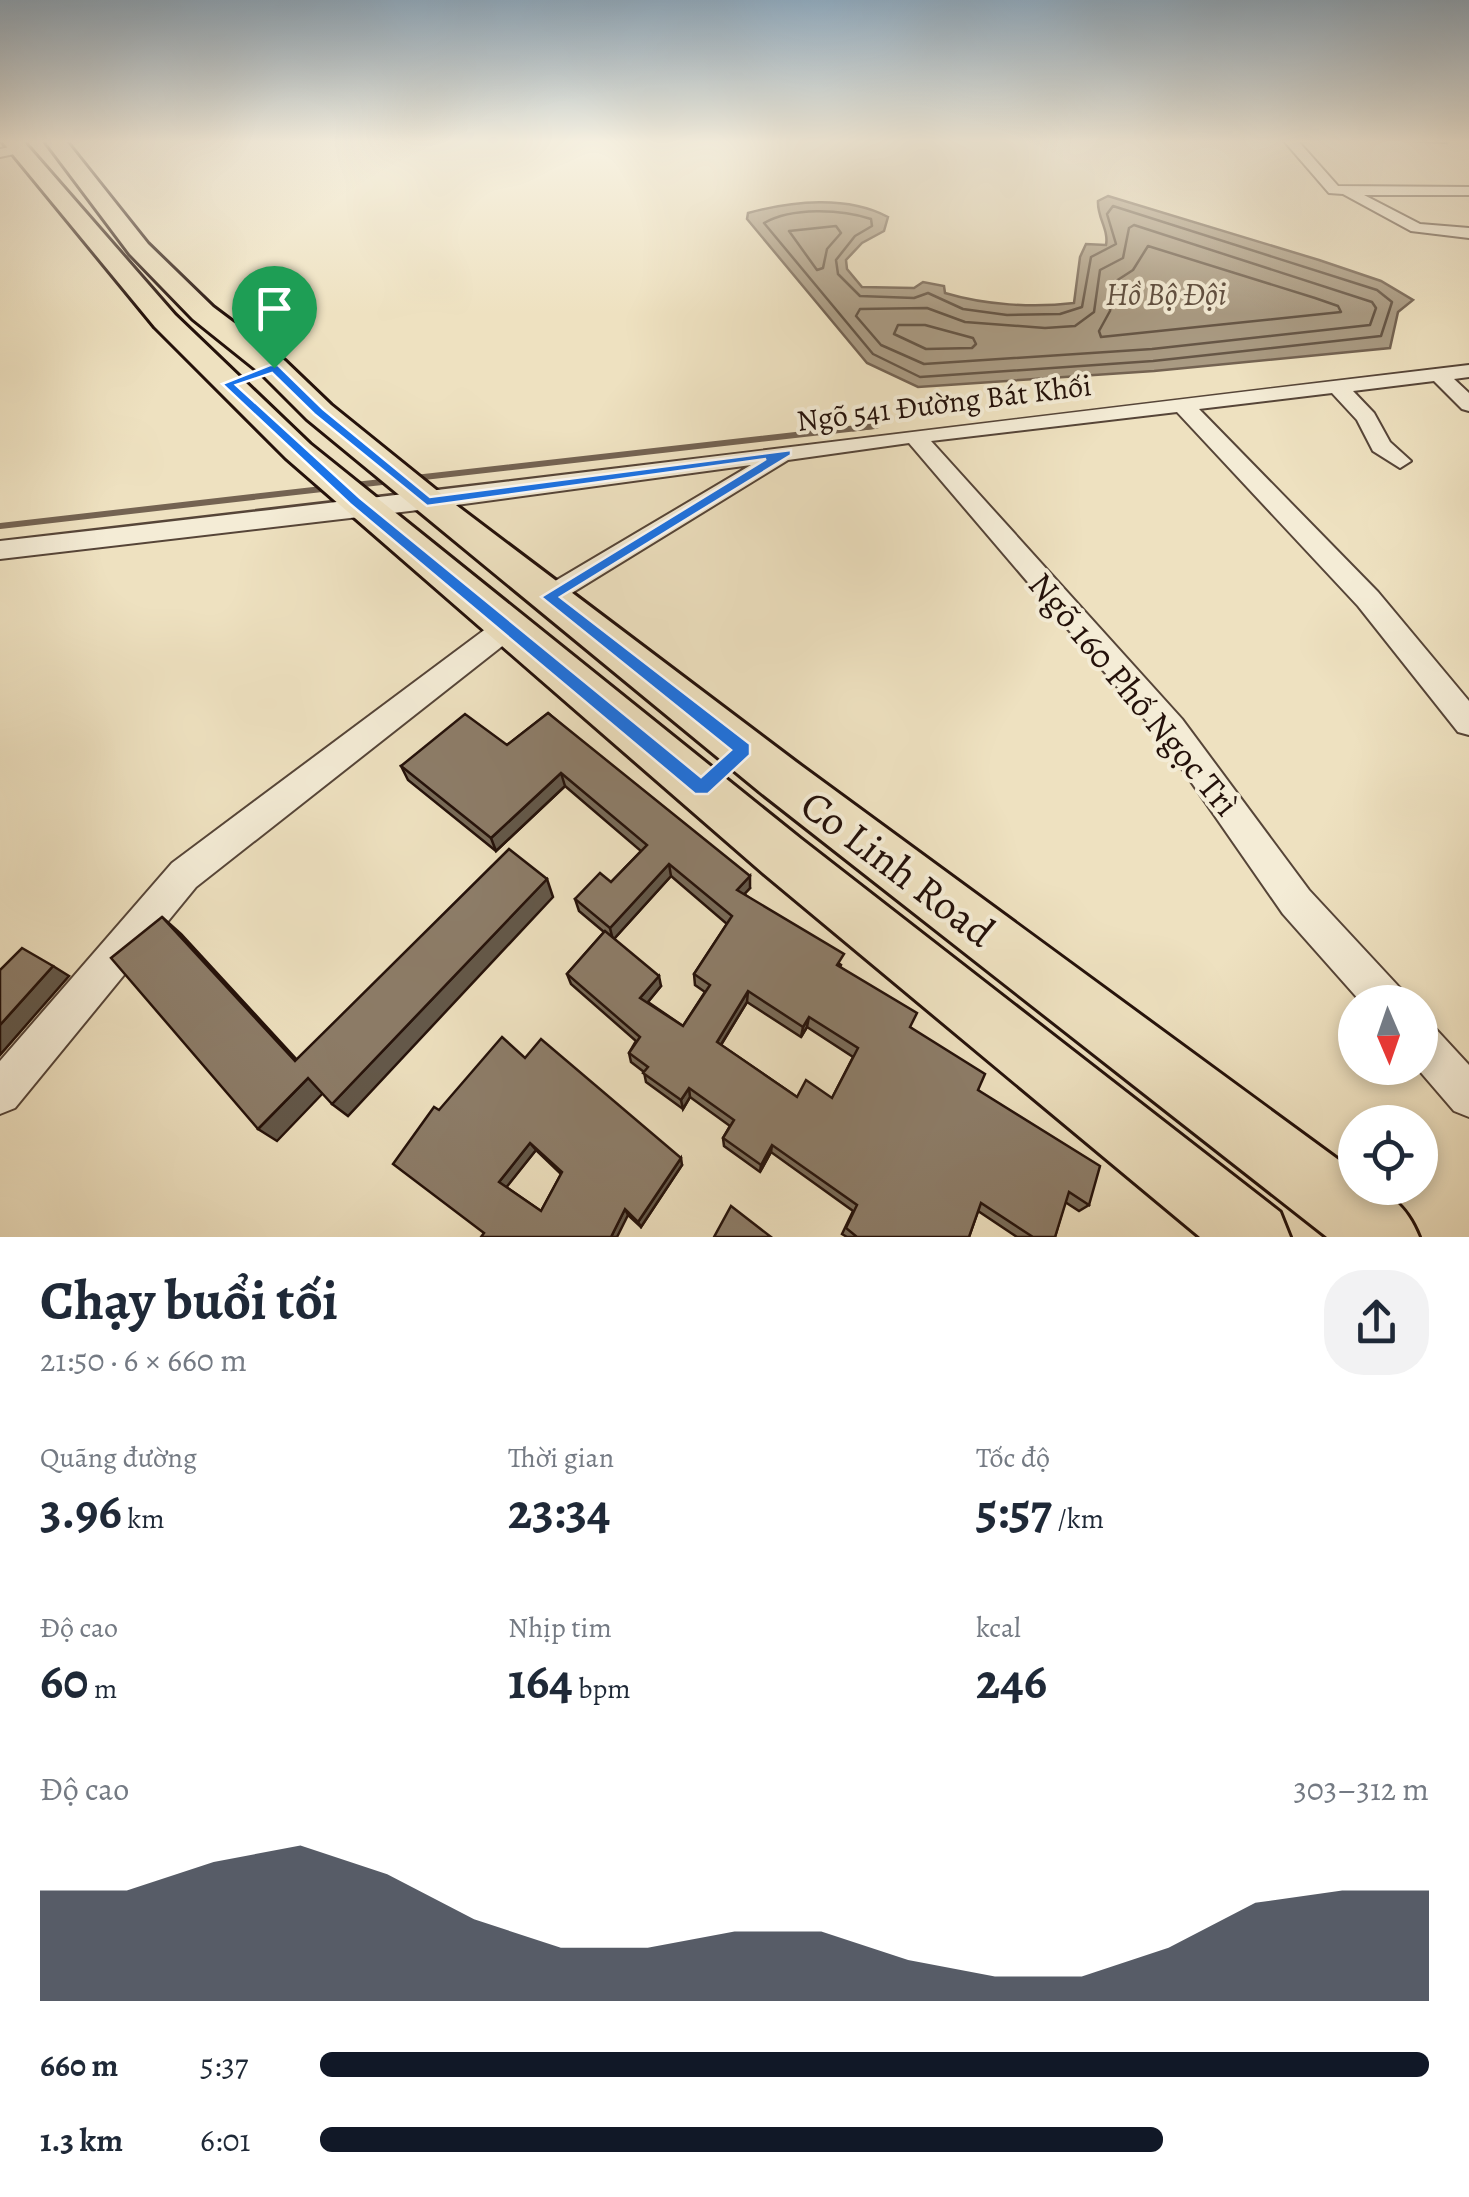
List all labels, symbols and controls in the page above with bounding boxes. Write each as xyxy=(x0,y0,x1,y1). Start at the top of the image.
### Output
pin xyxy=(232,266,317,369)
water label: Hồ Bộ Đội xyxy=(1106,272,1226,316)
icon: arrive xyxy=(247,281,302,336)
street label: Ngõ 541 Đường Bát Khối xyxy=(794,365,1094,441)
street label: Ngõ 160 Phố Ngọc Trì xyxy=(1018,562,1250,826)
street label: Co Linh Road xyxy=(789,776,1007,960)
north arrow xyxy=(1338,985,1438,1085)
map controls xyxy=(1338,985,1438,1205)
button: locate xyxy=(1338,1105,1438,1205)
text: Chạy buổi tối xyxy=(40,1263,338,1338)
button: share xyxy=(1324,1270,1429,1375)
text: 21:50 · 6 × 660 m xyxy=(40,1338,247,1382)
text: Quãng đường xyxy=(40,1439,197,1477)
text: Thời gian xyxy=(508,1439,614,1477)
text: Tốc độ xyxy=(976,1439,1050,1477)
text: 3.96 xyxy=(40,1477,122,1545)
text: 23:34 xyxy=(508,1477,611,1545)
text: 5:57 xyxy=(976,1477,1052,1545)
text: km xyxy=(122,1500,165,1538)
text: /km xyxy=(1052,1500,1104,1538)
text: Độ cao xyxy=(40,1609,118,1647)
text: Nhịp tim xyxy=(508,1609,612,1647)
text: kcal xyxy=(976,1609,1021,1647)
text: 60 xyxy=(40,1647,89,1715)
text: 164 xyxy=(508,1647,573,1715)
text: 246 xyxy=(976,1647,1047,1715)
text: m xyxy=(89,1670,117,1708)
text: bpm xyxy=(573,1670,631,1708)
text: Độ cao xyxy=(40,1767,129,1811)
text: 303–312 m xyxy=(1293,1767,1429,1811)
text: 660 m xyxy=(40,2043,118,2087)
text: 5:37 xyxy=(200,2043,248,2087)
text: 1.3 km xyxy=(40,2118,123,2162)
text: 6:01 xyxy=(200,2118,250,2162)

